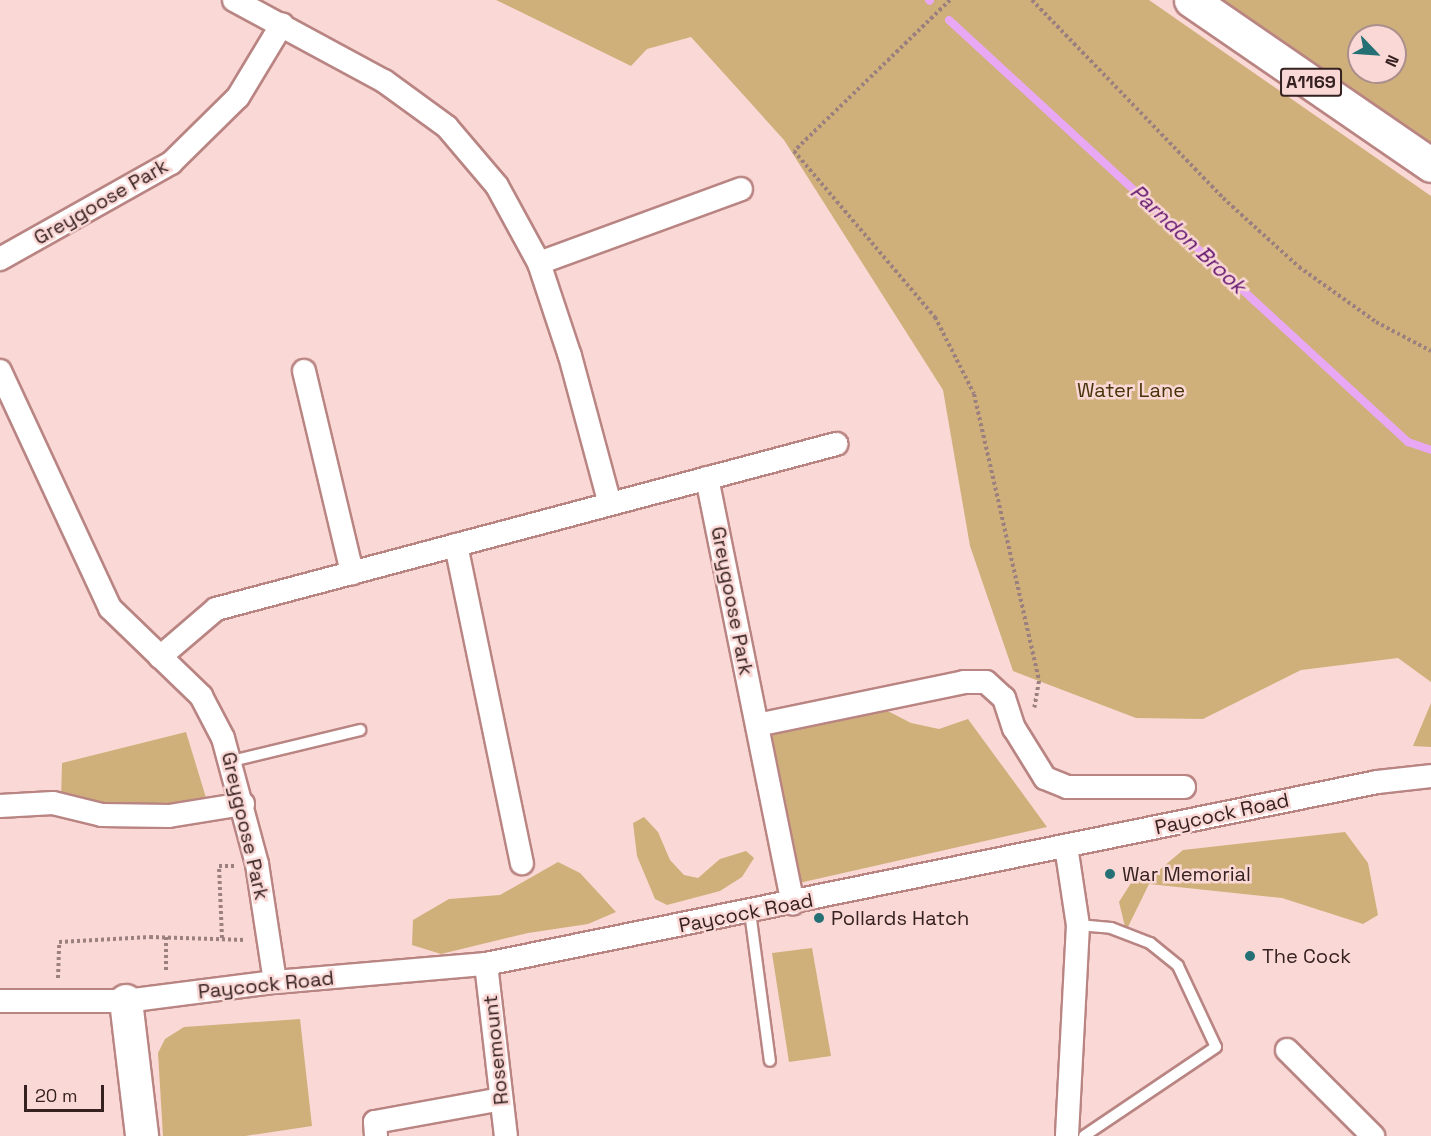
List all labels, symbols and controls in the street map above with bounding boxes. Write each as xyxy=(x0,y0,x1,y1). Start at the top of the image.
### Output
north arrow xyxy=(1347,24,1407,84)
text: N xyxy=(1380,52,1404,70)
road number: A1169 xyxy=(1280,67,1342,97)
street label: Greygoose Park xyxy=(30,154,172,250)
water label: Parndon Brook xyxy=(1125,179,1251,299)
park label: Water Lane xyxy=(1077,378,1185,402)
street label: Greygoose Park xyxy=(706,525,758,677)
street label: Greygoose Park xyxy=(216,750,274,902)
street label: Paycock Road xyxy=(1153,788,1291,840)
place label: War Memorial xyxy=(1122,862,1251,886)
marker: War Memorial xyxy=(1103,867,1117,881)
street label: Paycock Road xyxy=(677,888,815,938)
place label: Pollards Hatch xyxy=(831,906,969,930)
marker: Pollards Hatch xyxy=(812,911,826,925)
place label: The Cock xyxy=(1262,944,1351,968)
marker: The Cock xyxy=(1243,949,1257,963)
street label: Paycock Road xyxy=(197,966,335,1004)
street label: Rosemount xyxy=(478,994,514,1106)
scale bar xyxy=(27,1073,106,1111)
text: 20 m xyxy=(35,1084,78,1107)

